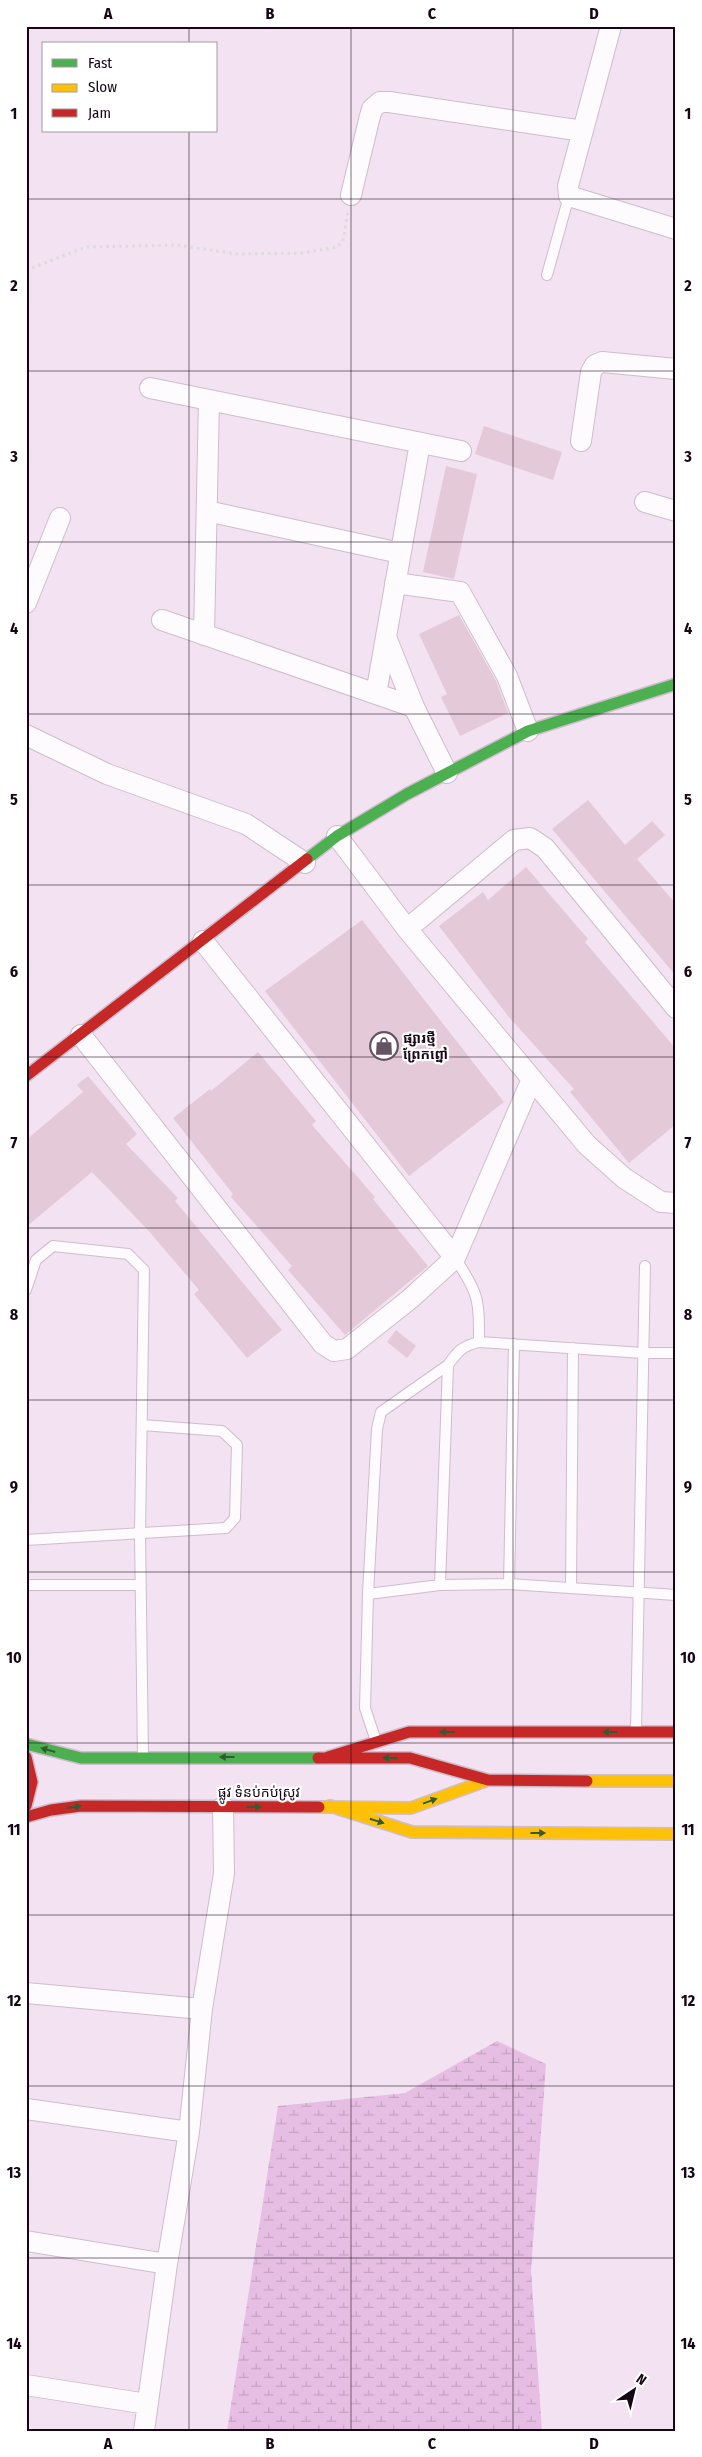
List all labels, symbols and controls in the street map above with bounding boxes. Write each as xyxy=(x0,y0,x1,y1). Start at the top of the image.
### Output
text: A xyxy=(103,4,113,23)
text: B xyxy=(266,4,275,23)
text: C xyxy=(428,4,437,23)
text: D xyxy=(589,4,599,23)
legend xyxy=(42,42,218,132)
text: Fast xyxy=(88,54,112,72)
text: Slow xyxy=(88,78,117,96)
text: 1 xyxy=(11,104,17,123)
text: Jam xyxy=(88,104,111,122)
text: 1 xyxy=(685,104,691,123)
text: 2 xyxy=(9,276,18,295)
text: 2 xyxy=(683,276,692,295)
text: 3 xyxy=(9,447,18,466)
text: 3 xyxy=(683,447,692,466)
text: 4 xyxy=(10,619,18,638)
text: 4 xyxy=(684,619,692,638)
text: 5 xyxy=(10,790,18,809)
text: 5 xyxy=(684,790,692,809)
text: 6 xyxy=(10,962,18,981)
text: 6 xyxy=(684,962,692,981)
place label: ផ្សារថ្មី ព្រែកព្នៅ xyxy=(403,1030,448,1063)
shop icon: ផ្សារថ្មី ព្រែកព្នៅ xyxy=(369,1031,399,1061)
text: 7 xyxy=(11,1133,18,1152)
text: 7 xyxy=(685,1133,692,1152)
text: 8 xyxy=(10,1305,19,1324)
text: 8 xyxy=(684,1305,693,1324)
text: 9 xyxy=(10,1477,18,1496)
text: 9 xyxy=(684,1477,692,1496)
text: 10 xyxy=(6,1648,22,1667)
text: 10 xyxy=(680,1648,696,1667)
one-way arrow xyxy=(439,1728,455,1736)
one-way arrow xyxy=(601,1728,617,1736)
one-way arrow xyxy=(40,1746,55,1754)
one-way arrow xyxy=(219,1753,235,1761)
one-way arrow xyxy=(382,1754,398,1762)
street label: ផ្លូវ ទំនប់កប់ស្រូវ xyxy=(218,1784,300,1804)
one-way arrow xyxy=(423,1797,438,1804)
one-way arrow xyxy=(66,1803,82,1811)
one-way arrow xyxy=(246,1803,262,1811)
one-way arrow xyxy=(369,1818,384,1825)
text: 11 xyxy=(7,1820,21,1839)
text: 11 xyxy=(681,1820,695,1839)
one-way arrow xyxy=(530,1829,546,1837)
text: 12 xyxy=(7,1991,22,2010)
text: 12 xyxy=(681,1991,696,2010)
text: 13 xyxy=(7,2163,22,2182)
text: 13 xyxy=(681,2163,696,2182)
text: 14 xyxy=(7,2334,22,2353)
text: 14 xyxy=(681,2334,696,2353)
north arrow xyxy=(610,2364,660,2414)
text: N xyxy=(633,2370,649,2389)
text: A xyxy=(103,2434,113,2453)
text: B xyxy=(266,2434,275,2453)
text: C xyxy=(428,2434,437,2453)
text: D xyxy=(589,2434,599,2453)

